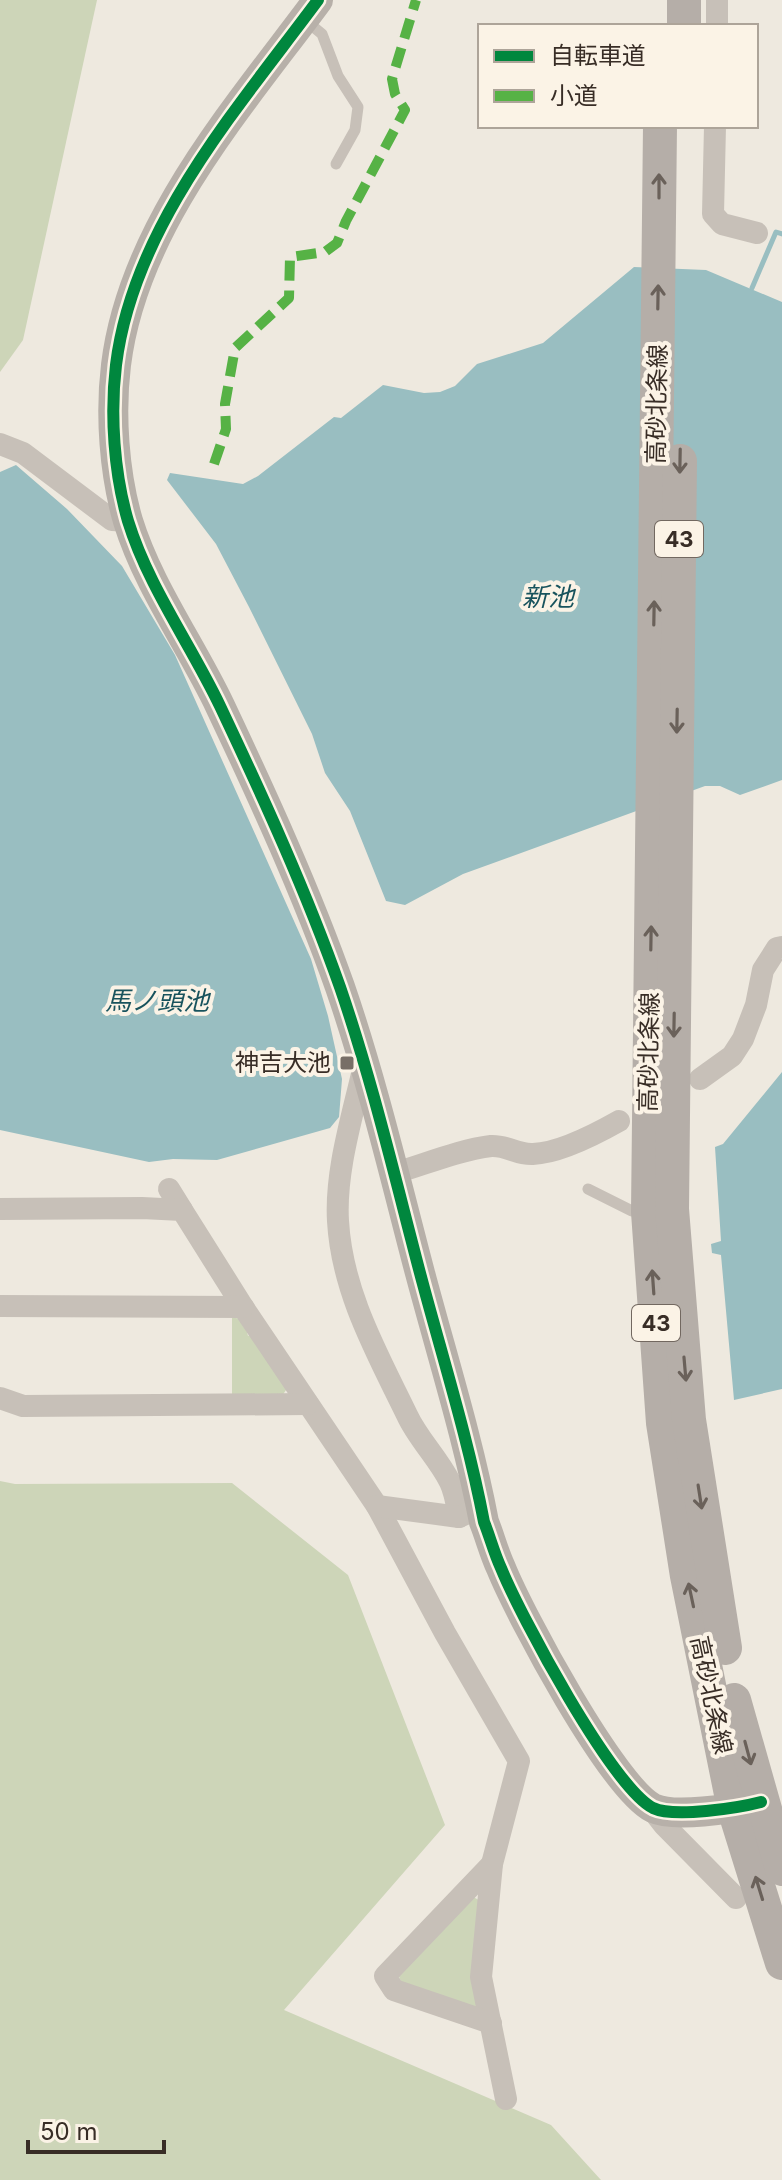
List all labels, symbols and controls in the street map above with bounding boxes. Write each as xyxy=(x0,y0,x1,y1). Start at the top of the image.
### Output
legend xyxy=(478,24,758,128)
text: 自転車道 xyxy=(550,41,646,70)
text: 小道 xyxy=(550,81,598,110)
one-way arrow xyxy=(651,173,667,200)
one-way arrow xyxy=(650,284,666,311)
street label: 高砂北条線 xyxy=(641,344,672,464)
one-way arrow xyxy=(672,447,688,474)
road number: 43 xyxy=(655,521,703,557)
water label: 新池 xyxy=(522,581,577,612)
one-way arrow xyxy=(647,600,662,627)
one-way arrow xyxy=(670,707,685,734)
one-way arrow xyxy=(643,925,658,952)
water label: 馬ノ頭池 xyxy=(105,985,212,1016)
street label: 高砂北条線 xyxy=(633,992,664,1112)
one-way arrow xyxy=(666,1011,682,1038)
place label: 神吉大池 xyxy=(235,1048,331,1077)
marker: 神吉大池 xyxy=(338,1054,356,1072)
one-way arrow xyxy=(645,1269,660,1296)
road number: 43 xyxy=(632,1305,680,1341)
one-way arrow xyxy=(677,1355,692,1382)
one-way arrow xyxy=(694,1484,709,1510)
one-way arrow xyxy=(683,1583,698,1609)
street label: 高砂北条線 xyxy=(685,1633,738,1757)
one-way arrow xyxy=(741,1739,756,1765)
one-way arrow xyxy=(751,1876,766,1902)
scale bar xyxy=(28,2104,164,2154)
text: 50 m xyxy=(40,2117,98,2146)

